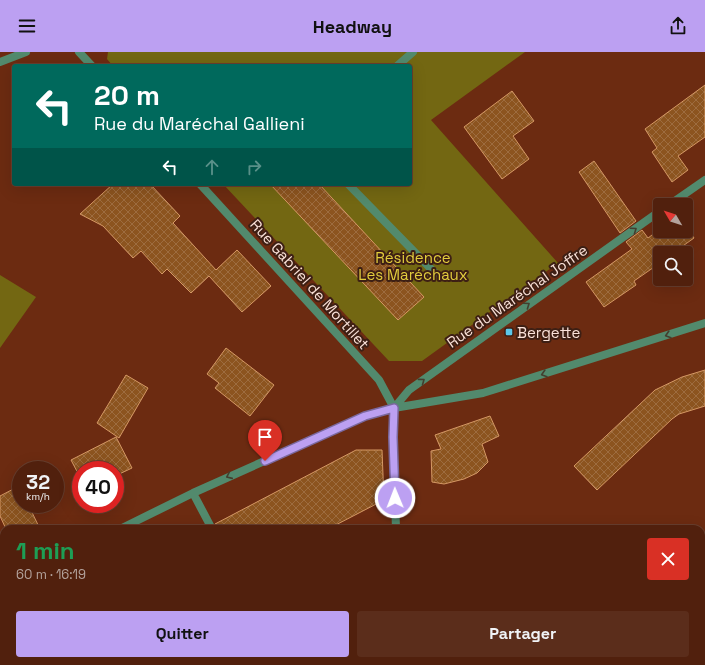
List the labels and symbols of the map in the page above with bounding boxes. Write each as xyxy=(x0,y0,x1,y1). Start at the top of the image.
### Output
north arrow xyxy=(653,198,693,238)
street label: Rue Gabriel de Mortillet xyxy=(246,215,374,353)
one-way arrow xyxy=(629,228,636,235)
street label: Rue du Maréchal Joffre xyxy=(443,240,591,352)
park label: Résidence Les Maréchaux xyxy=(358,248,468,284)
one-way arrow xyxy=(523,303,530,310)
place label: Bergette xyxy=(517,323,580,342)
marker: Bergette xyxy=(504,327,514,337)
one-way arrow xyxy=(664,330,671,339)
one-way arrow xyxy=(540,369,547,378)
one-way arrow xyxy=(418,378,425,386)
pin xyxy=(248,420,282,461)
speed limit sign: 40 xyxy=(72,461,124,513)
one-way arrow xyxy=(226,472,233,480)
position arrow xyxy=(374,477,416,519)

